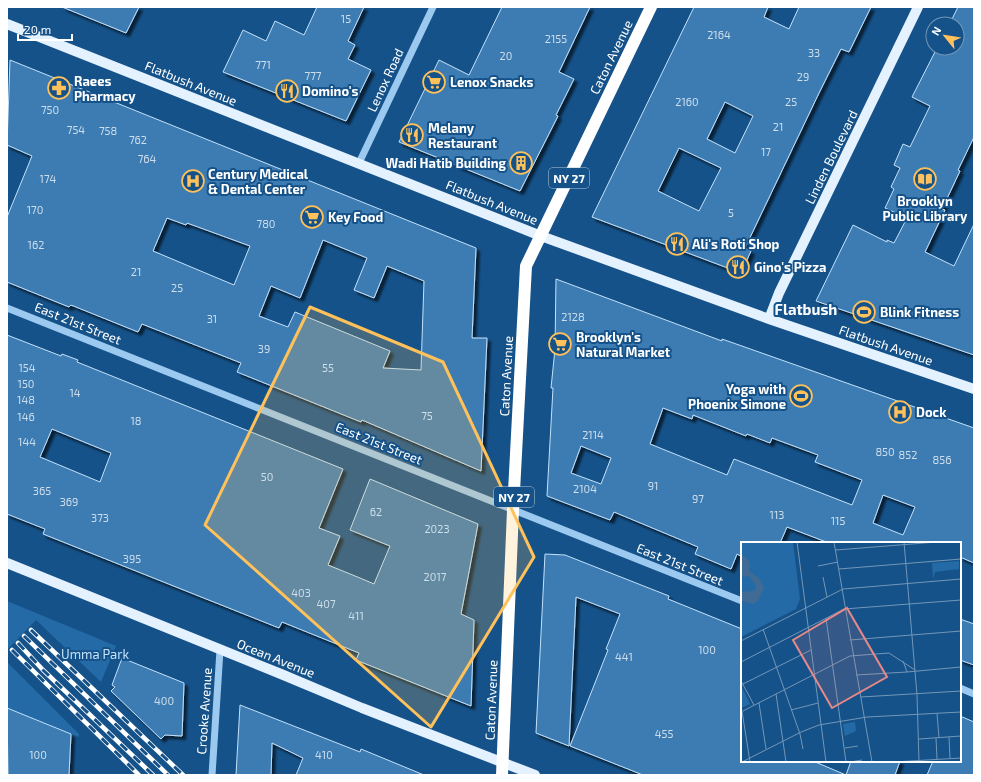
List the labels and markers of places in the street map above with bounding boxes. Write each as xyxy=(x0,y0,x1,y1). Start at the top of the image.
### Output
supermarket icon: Lenox Snacks xyxy=(421,69,447,95)
place label: Raees Pharmacy xyxy=(74,73,136,104)
place label: Lenox Snacks xyxy=(450,74,533,90)
pharmacy icon: Raees Pharmacy xyxy=(46,75,72,101)
restaurant icon: Domino's xyxy=(274,78,300,104)
place label: Domino's xyxy=(302,83,359,99)
place label: Melany Restaurant xyxy=(428,120,498,151)
restaurant icon: Melany Restaurant xyxy=(399,122,425,148)
building icon: Wadi Hatib Building xyxy=(508,150,534,176)
place label: Wadi Hatib Building xyxy=(385,155,506,171)
place label: Century Medical & Dental Center xyxy=(208,166,309,197)
library icon: Brooklyn Public Library xyxy=(912,166,938,192)
hospital icon: Century Medical & Dental Center xyxy=(180,168,206,194)
place label: Brooklyn Public Library xyxy=(883,193,968,224)
supermarket icon: Key Food xyxy=(299,204,325,230)
place label: Key Food xyxy=(328,209,383,225)
restaurant icon: Ali's Roti Shop xyxy=(664,231,690,257)
place label: Ali's Roti Shop xyxy=(692,236,780,252)
restaurant icon: Gino's Pizza xyxy=(725,254,751,280)
place label: Gino's Pizza xyxy=(754,259,826,275)
sports icon: Blink Fitness xyxy=(851,299,877,325)
place label: Blink Fitness xyxy=(880,304,959,320)
place label: Brooklyn's Natural Market xyxy=(576,329,671,360)
supermarket icon: Brooklyn's Natural Market xyxy=(547,331,573,357)
place label: Yoga with Phoenix Simone xyxy=(688,381,786,412)
sports icon: Yoga with Phoenix Simone xyxy=(788,383,814,409)
hospital icon: Dock xyxy=(887,399,913,425)
place label: Dock xyxy=(916,404,947,420)

